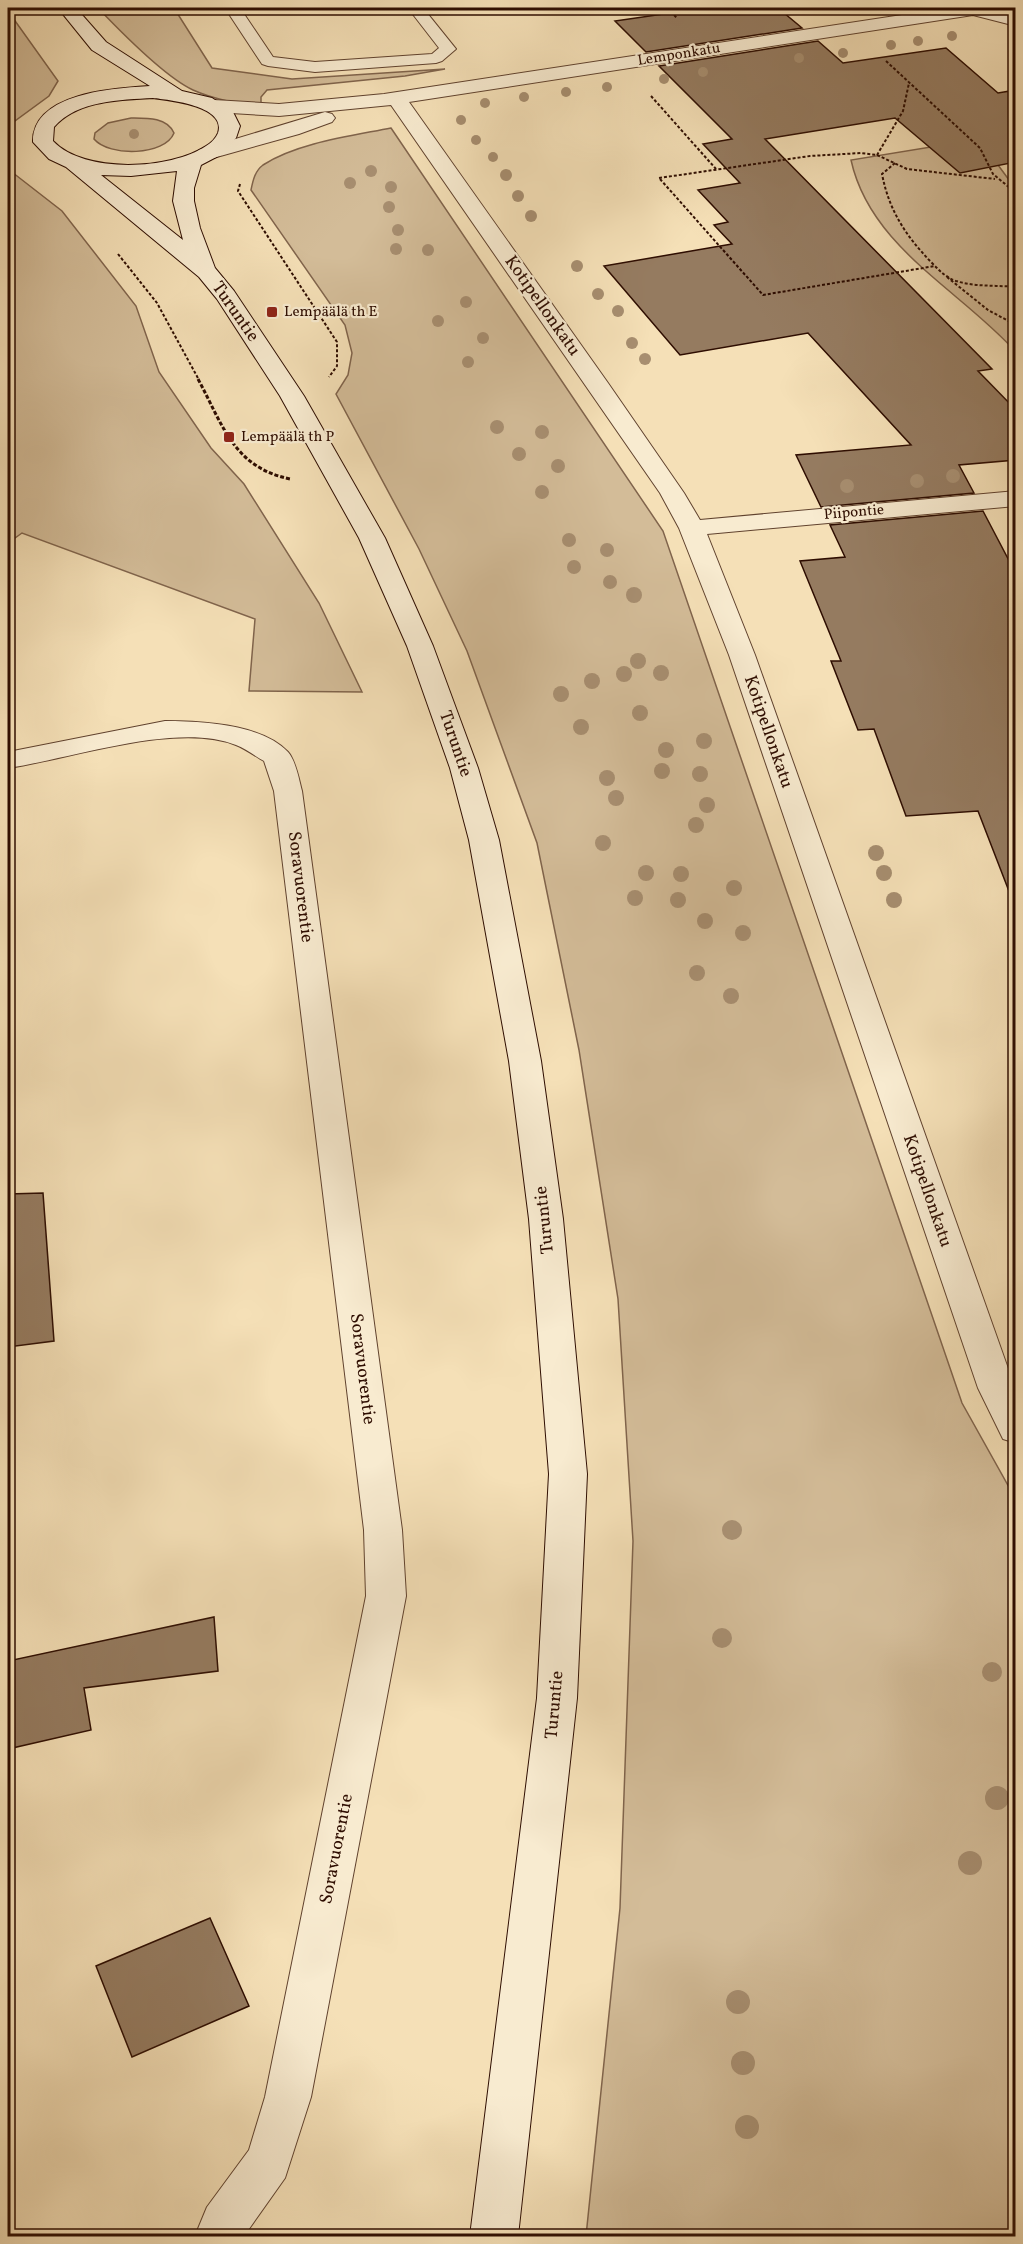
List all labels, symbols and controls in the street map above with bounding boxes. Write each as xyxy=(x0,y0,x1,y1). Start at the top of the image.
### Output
street label: Lemponkatu xyxy=(636,38,722,72)
street label: Kotipellonkatu xyxy=(498,251,586,361)
street label: Turuntie xyxy=(205,277,265,347)
place label: Lempäälä th E xyxy=(284,302,378,323)
marker: Lempäälä th E xyxy=(265,305,279,319)
place label: Lempäälä th P xyxy=(241,427,334,448)
marker: Lempäälä th P xyxy=(222,430,236,444)
street label: Piipontie xyxy=(823,500,885,526)
street label: Kotipellonkatu xyxy=(737,672,799,792)
street label: Turuntie xyxy=(432,708,478,780)
street label: Soravuorentie xyxy=(281,830,319,944)
street label: Kotipellonkatu xyxy=(896,1131,958,1251)
street label: Turuntie xyxy=(529,1185,561,1255)
street label: Soravuorentie xyxy=(343,1312,381,1426)
street label: Turuntie xyxy=(540,1670,570,1740)
street label: Soravuorentie xyxy=(314,1792,360,1906)

